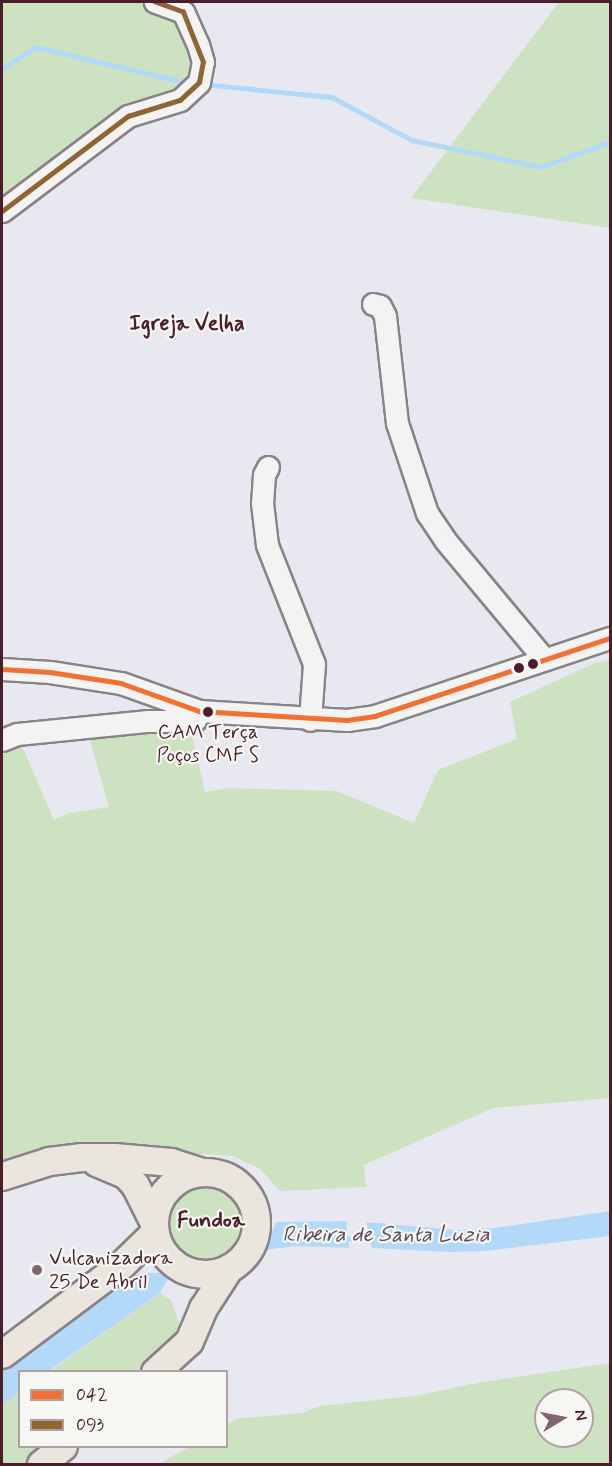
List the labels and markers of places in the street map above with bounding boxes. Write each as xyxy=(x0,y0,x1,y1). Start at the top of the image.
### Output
unlabelled marker xyxy=(527,658,539,670)
unlabelled marker xyxy=(513,662,525,674)
marker: CAM Terça Poços CMF S xyxy=(202,706,214,718)
place label: CAM Terça Poços CMF S xyxy=(154,721,262,768)
place label: Vulcanizadora 25 De Abril xyxy=(49,1245,173,1295)
marker: Vulcanizadora 25 De Abril xyxy=(30,1263,44,1277)

